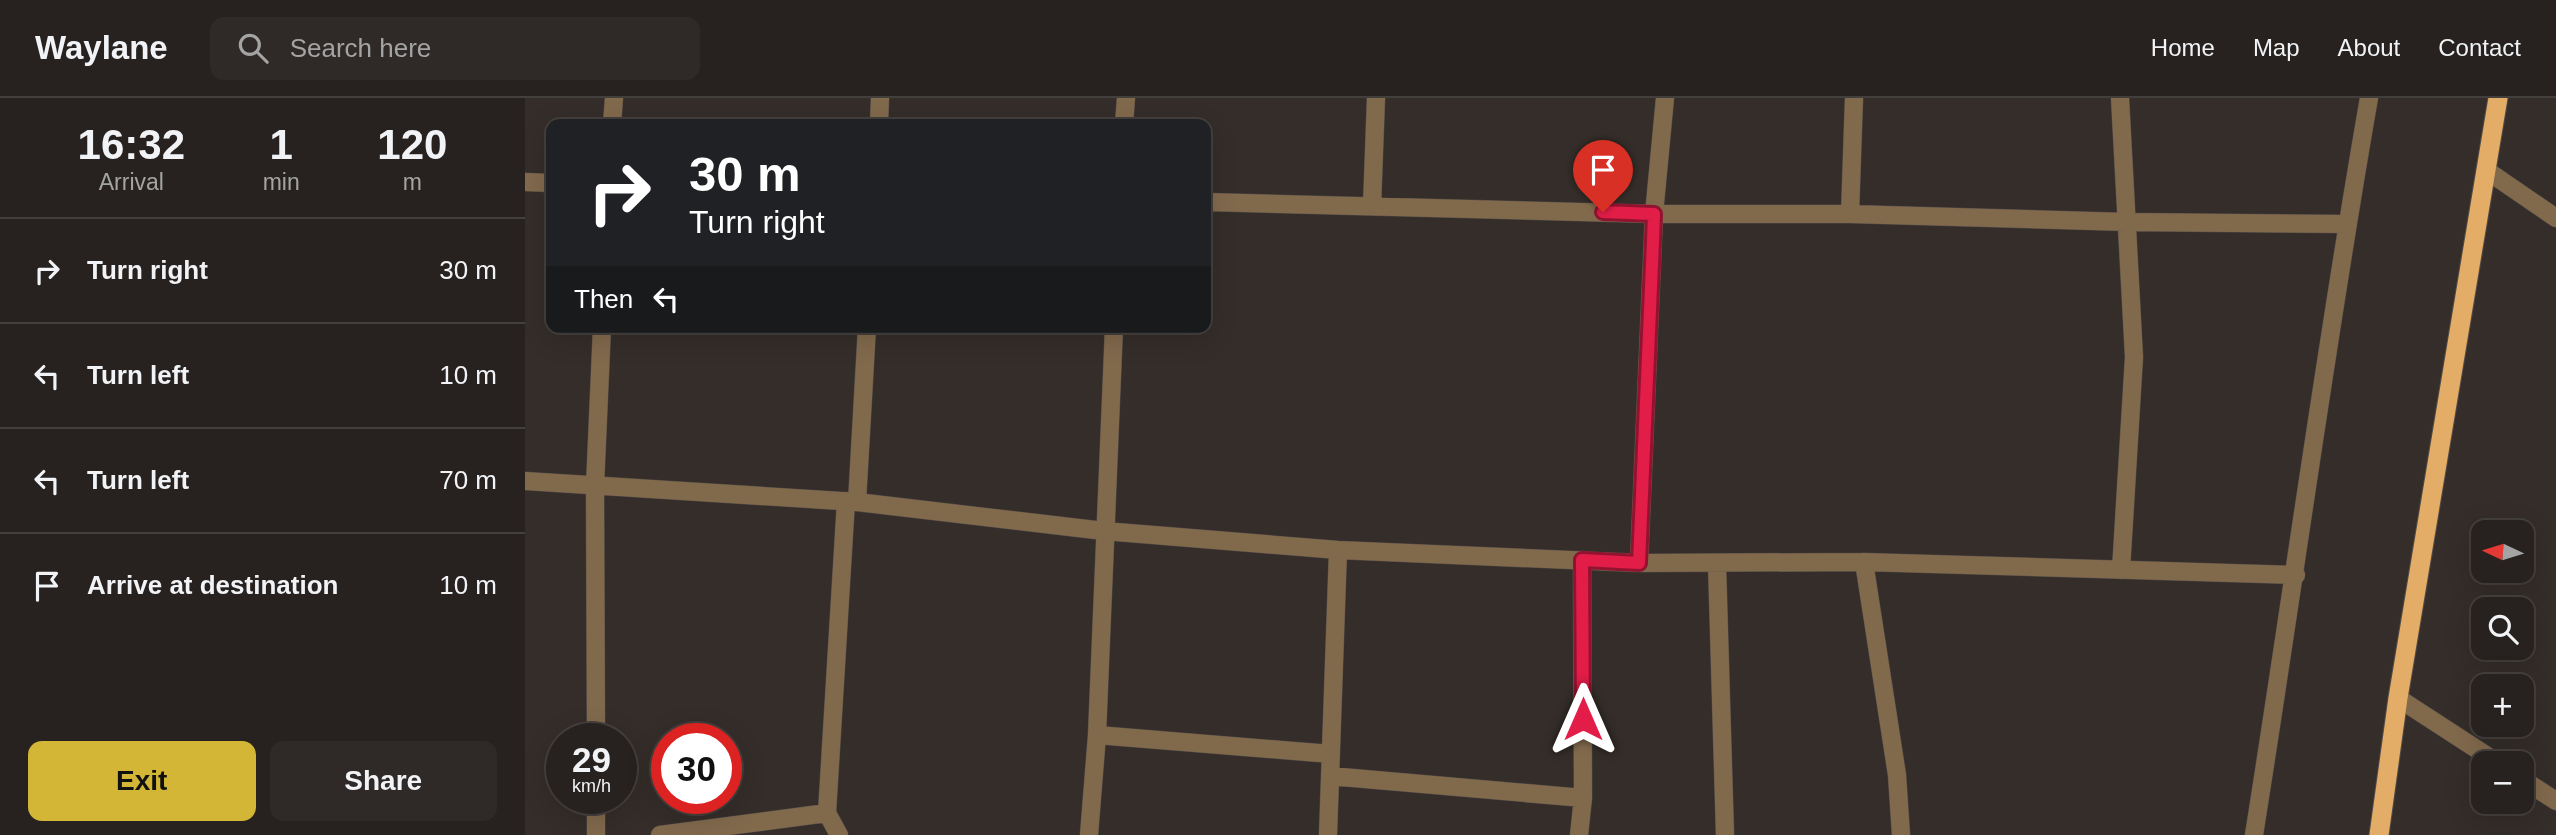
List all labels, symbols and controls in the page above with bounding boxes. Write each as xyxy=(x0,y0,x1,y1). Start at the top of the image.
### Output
search box xyxy=(210,17,700,80)
text: Waylane xyxy=(35,29,168,66)
icon: search xyxy=(234,29,272,67)
text: Search here xyxy=(290,33,431,63)
text: Home xyxy=(2151,34,2215,61)
text: Map xyxy=(2253,34,2300,61)
text: About xyxy=(2338,34,2400,61)
text: Contact xyxy=(2438,34,2521,61)
text: 16:32 xyxy=(78,121,185,168)
text: 1 xyxy=(269,121,293,168)
text: 120 xyxy=(377,121,447,168)
pin xyxy=(1573,140,1633,212)
icon: right xyxy=(574,147,665,238)
text: 30 m xyxy=(689,147,801,201)
icon: arrive xyxy=(1584,151,1622,189)
text: Arrival xyxy=(99,169,164,195)
text: min xyxy=(263,169,300,195)
text: m xyxy=(403,169,422,195)
text: Turn right xyxy=(689,204,825,240)
icon: right xyxy=(28,252,66,290)
text: Turn right xyxy=(87,255,208,285)
text: 30 m xyxy=(439,255,497,285)
icon: left xyxy=(647,280,685,318)
text: Then xyxy=(574,284,633,314)
icon: left xyxy=(28,357,66,395)
text: Turn left xyxy=(87,360,189,390)
text: 10 m xyxy=(439,360,497,390)
icon: left xyxy=(28,462,66,500)
text: Turn left xyxy=(87,465,189,495)
text: 70 m xyxy=(439,465,497,495)
north arrow xyxy=(2471,520,2534,583)
map controls xyxy=(2471,520,2534,814)
icon: arrive xyxy=(28,567,66,605)
text: Arrive at destination xyxy=(87,570,338,600)
text: 10 m xyxy=(439,570,497,600)
button: search xyxy=(2471,597,2534,660)
button: + xyxy=(2471,674,2534,737)
position arrow xyxy=(1546,682,1620,756)
speed limit sign: 30 xyxy=(651,723,742,814)
text: 29 xyxy=(572,740,611,779)
button: Exit xyxy=(28,741,256,821)
button: Share xyxy=(270,741,497,821)
button: − xyxy=(2471,751,2534,814)
text: km/h xyxy=(572,776,611,796)

